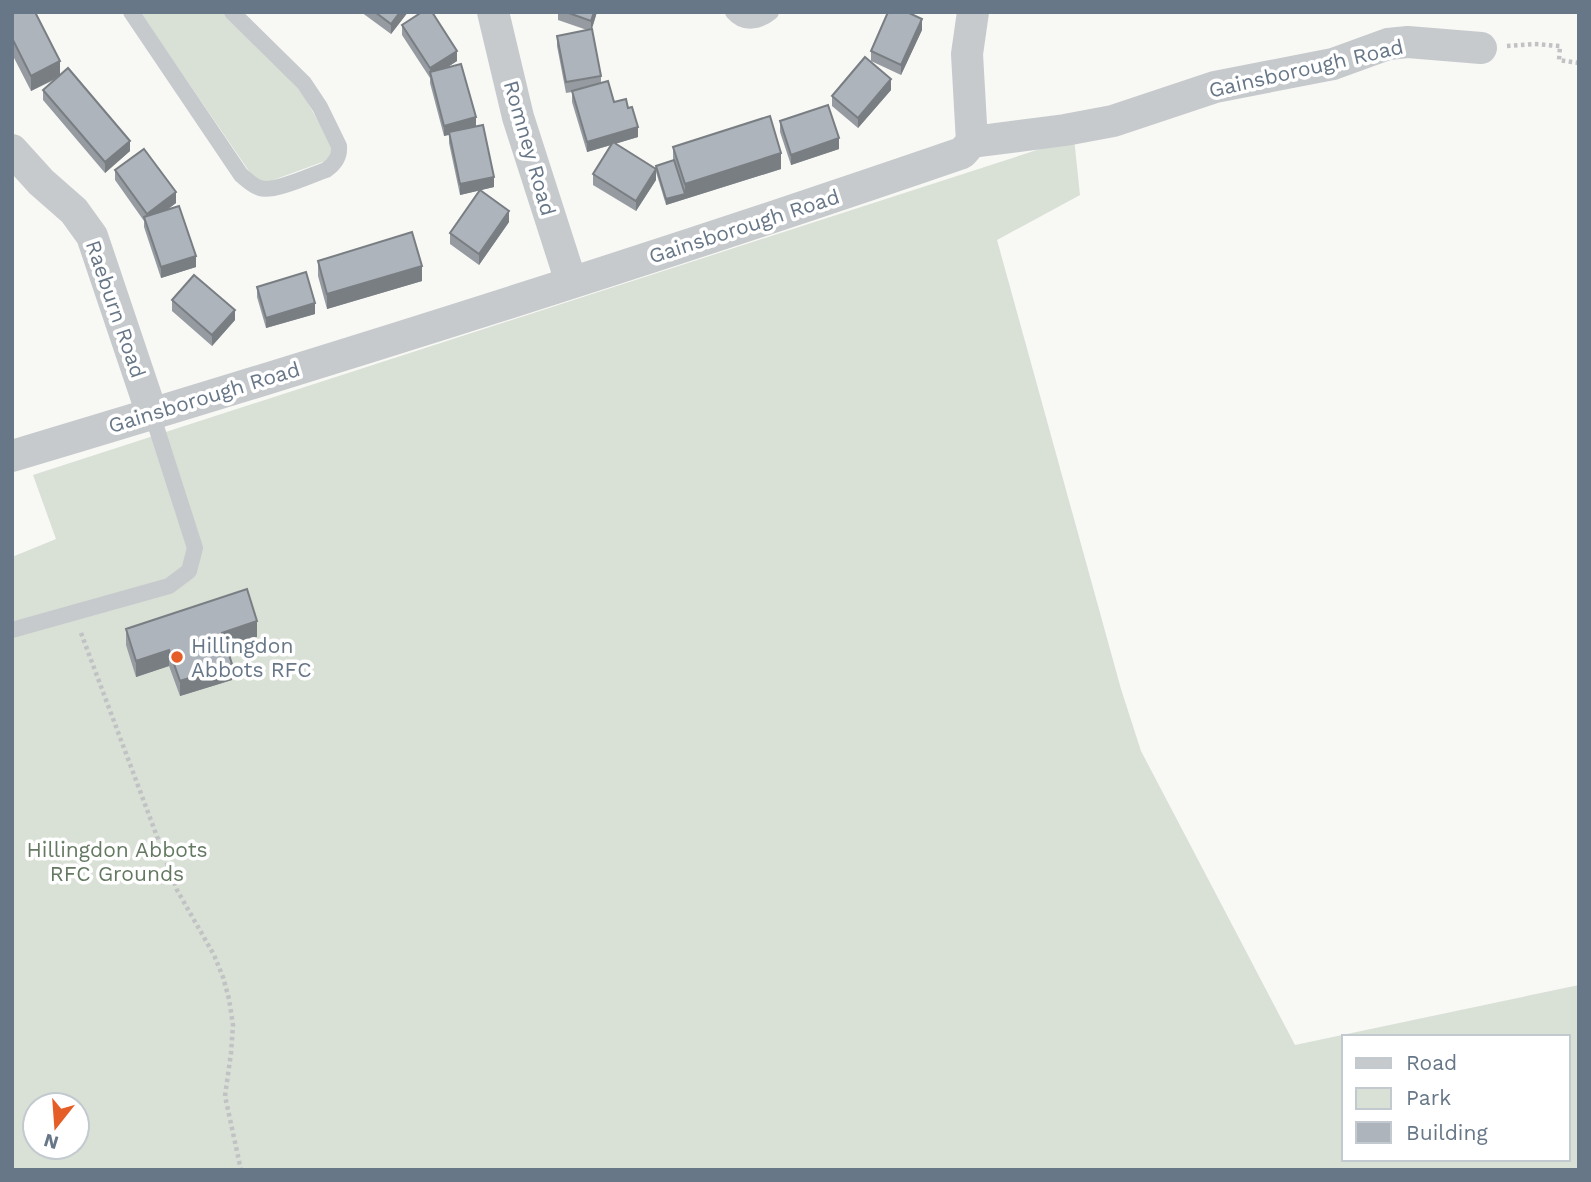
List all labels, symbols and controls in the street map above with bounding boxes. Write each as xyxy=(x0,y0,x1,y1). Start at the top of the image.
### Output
street label: Gainsborough Road xyxy=(1206,33,1406,103)
street label: Romney Road xyxy=(499,77,561,219)
street label: Gainsborough Road xyxy=(646,183,842,269)
street label: Raeburn Road xyxy=(81,237,151,381)
street label: Gainsborough Road xyxy=(105,356,303,438)
place label: Hillingdon Abbots RFC xyxy=(191,633,312,682)
marker: Hillingdon Abbots RFC xyxy=(169,649,185,665)
park label: Hillingdon Abbots RFC Grounds xyxy=(26,837,208,886)
legend xyxy=(1342,1035,1570,1161)
text: Road xyxy=(1406,1050,1457,1075)
text: Park xyxy=(1406,1085,1451,1110)
north arrow xyxy=(21,1091,91,1161)
text: Building xyxy=(1406,1120,1488,1145)
text: N xyxy=(41,1129,61,1155)

